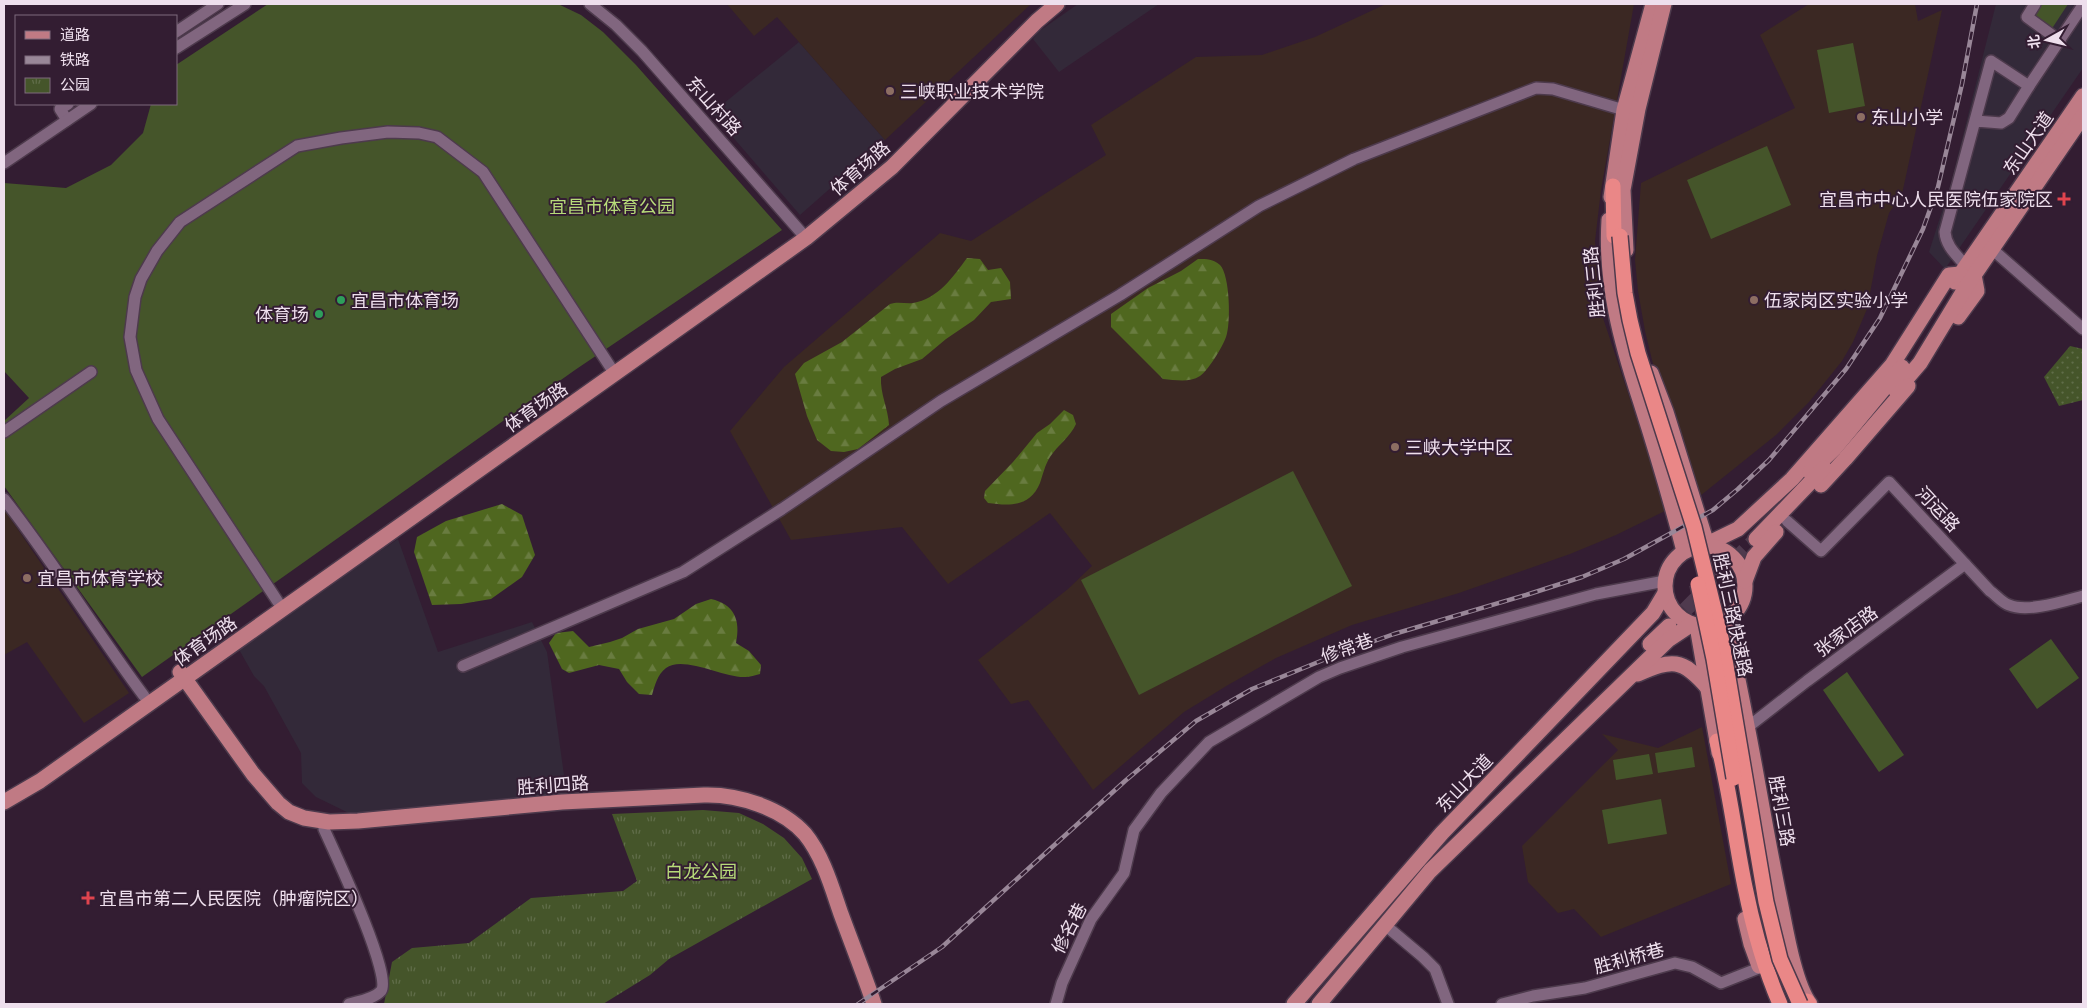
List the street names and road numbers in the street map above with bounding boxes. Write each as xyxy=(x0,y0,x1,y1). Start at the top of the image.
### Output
street label: 东山村路 xyxy=(681,72,747,140)
street label: 东山大道 xyxy=(1998,107,2058,179)
street label: 体育场路 xyxy=(825,136,895,200)
street label: 胜利三路 xyxy=(1579,245,1609,319)
street label: 体育场路 xyxy=(500,377,572,437)
street label: 河运路 xyxy=(1911,481,1965,537)
street label: 胜利三路快速路 xyxy=(1709,551,1757,679)
street label: 张家店路 xyxy=(1810,601,1882,661)
street label: 体育场路 xyxy=(169,611,241,671)
street label: 修常巷 xyxy=(1318,628,1376,668)
street label: 东山大道 xyxy=(1431,749,1497,817)
street label: 胜利四路 xyxy=(516,771,590,799)
street label: 胜利三路 xyxy=(1764,774,1800,848)
street label: 修名巷 xyxy=(1046,899,1092,957)
street label: 胜利桥巷 xyxy=(1591,938,1667,978)

